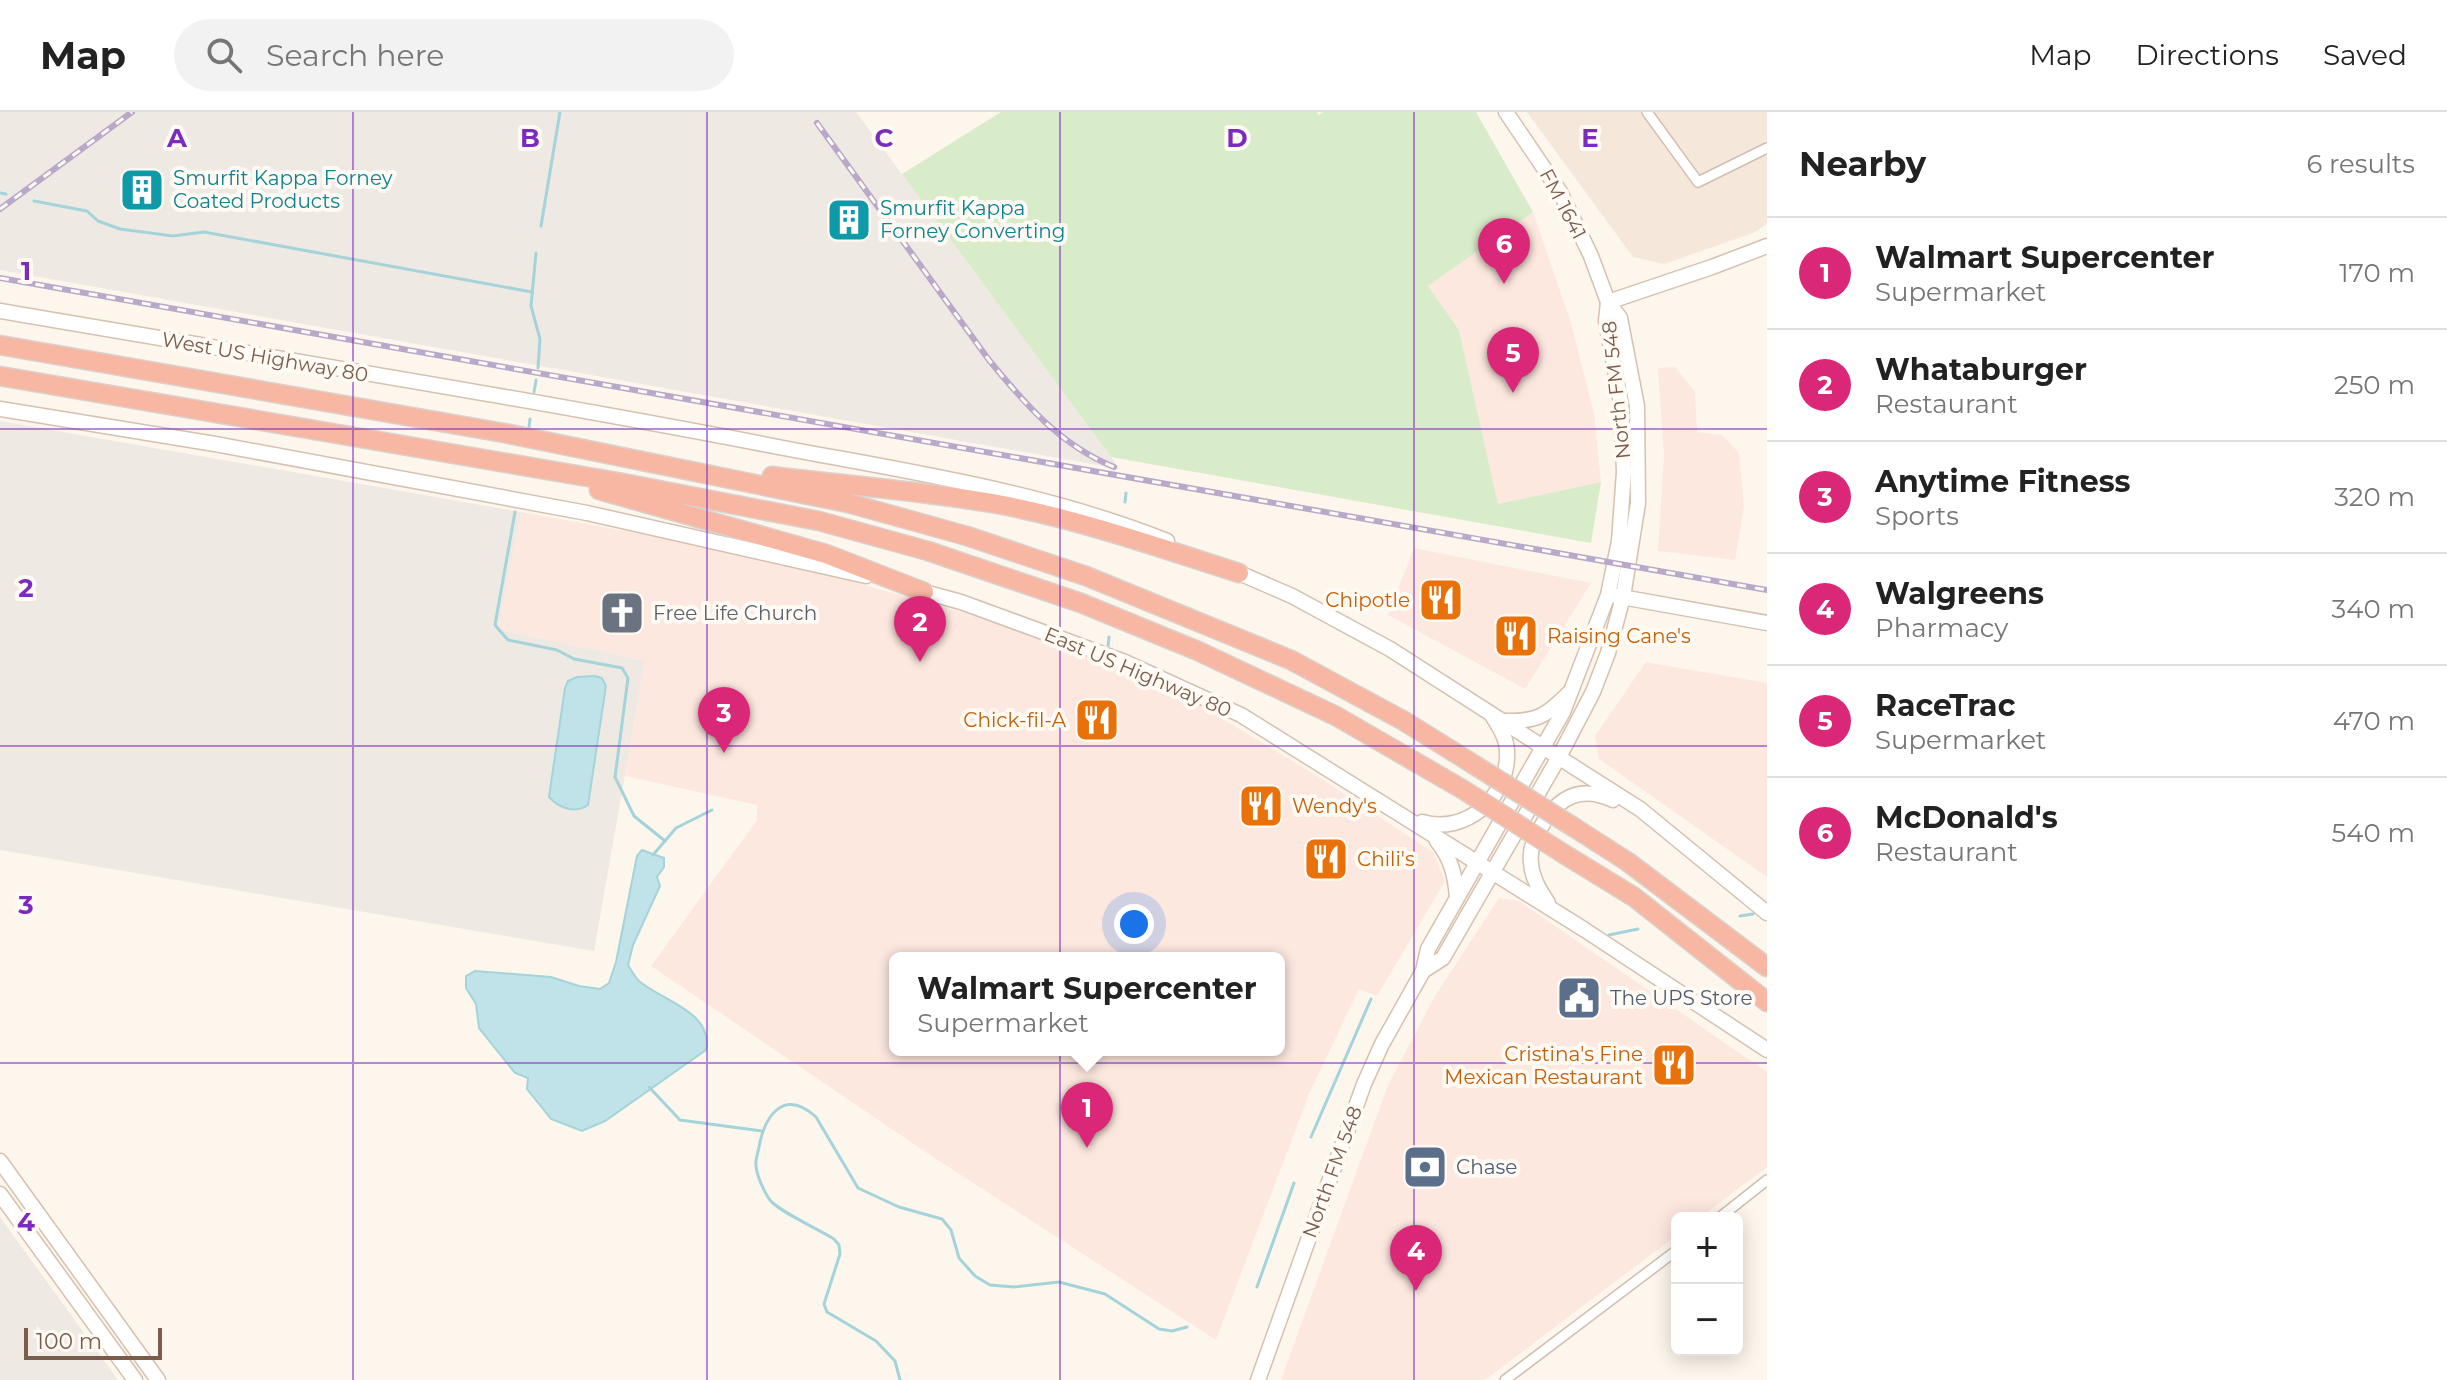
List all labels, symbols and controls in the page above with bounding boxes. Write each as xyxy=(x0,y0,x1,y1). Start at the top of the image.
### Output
search box xyxy=(174,19,734,91)
text: Map xyxy=(40,32,126,79)
icon: search xyxy=(202,33,246,77)
text: Search here xyxy=(266,37,444,74)
text: Map xyxy=(2029,38,2091,72)
text: Directions xyxy=(2135,38,2279,72)
text: Saved xyxy=(2323,38,2407,72)
text: A xyxy=(166,122,188,154)
text: B xyxy=(520,122,540,154)
text: C xyxy=(875,122,894,154)
text: D xyxy=(1226,122,1248,154)
text: E xyxy=(1581,122,1599,154)
text: Nearby xyxy=(1799,143,1926,185)
text: 6 results xyxy=(2306,148,2415,180)
street label: FM 1641 xyxy=(1534,165,1592,243)
building icon: Smurfit Kappa Forney Coated Products xyxy=(118,166,166,214)
place label: Smurfit Kappa Forney Coated Products xyxy=(173,166,393,213)
building icon: Smurfit Kappa Forney Converting xyxy=(825,196,873,244)
place label: Smurfit Kappa Forney Converting xyxy=(880,196,1066,243)
pin: 6 xyxy=(1478,218,1530,284)
text: Walmart Supercenter xyxy=(1875,239,2214,276)
text: 1 xyxy=(21,255,31,287)
text: 1 xyxy=(1820,257,1830,289)
text: 170 m xyxy=(2339,257,2415,289)
text: Supermarket xyxy=(1875,276,2046,308)
street label: North FM 548 xyxy=(1597,320,1635,460)
street label: West US Highway 80 xyxy=(160,327,370,387)
pin: 5 xyxy=(1487,327,1539,393)
text: Whataburger xyxy=(1875,351,2087,388)
text: 2 xyxy=(1817,369,1833,401)
text: 250 m xyxy=(2334,369,2415,401)
text: Restaurant xyxy=(1875,388,2018,420)
text: Anytime Fitness xyxy=(1875,463,2131,500)
text: 3 xyxy=(1817,481,1833,513)
text: 320 m xyxy=(2334,481,2415,513)
text: Sports xyxy=(1875,500,1959,532)
text: 2 xyxy=(18,572,34,604)
text: Walgreens xyxy=(1875,575,2044,612)
restaurant icon: Chipotle xyxy=(1417,576,1465,624)
place label: Chipotle xyxy=(1325,588,1410,612)
church icon: Free Life Church xyxy=(598,589,646,637)
text: 4 xyxy=(1816,593,1834,625)
text: 340 m xyxy=(2332,593,2415,625)
pin: 2 xyxy=(894,596,946,662)
place label: Free Life Church xyxy=(653,601,817,625)
restaurant icon: Raising Cane's xyxy=(1492,612,1540,660)
text: Pharmacy xyxy=(1875,612,2008,644)
street label: East US Highway 80 xyxy=(1041,622,1235,722)
place label: Raising Cane's xyxy=(1547,624,1691,648)
pin: 3 xyxy=(698,687,750,753)
text: RaceTrac xyxy=(1875,687,2015,724)
restaurant icon: Chick-fil-A xyxy=(1073,696,1121,744)
text: 5 xyxy=(1817,705,1833,737)
text: 470 m xyxy=(2333,705,2415,737)
place label: Chick-fil-A xyxy=(963,708,1067,732)
text: Supermarket xyxy=(1875,724,2046,756)
restaurant icon: Wendy's xyxy=(1237,782,1285,830)
place label: Wendy's xyxy=(1292,794,1377,818)
text: McDonald's xyxy=(1875,799,2058,836)
text: 6 xyxy=(1817,817,1833,849)
text: 540 m xyxy=(2331,817,2415,849)
restaurant icon: Chili's xyxy=(1302,835,1350,883)
text: Restaurant xyxy=(1875,836,2018,868)
place label: Chili's xyxy=(1357,847,1415,871)
text: 3 xyxy=(17,889,34,921)
your location xyxy=(1114,904,1154,944)
popup xyxy=(889,952,1285,1056)
text: Walmart Supercenter xyxy=(917,970,1257,1007)
public building icon: The UPS Store xyxy=(1555,974,1603,1022)
place label: The UPS Store xyxy=(1610,986,1753,1010)
text: Supermarket xyxy=(917,1007,1089,1039)
restaurant icon: Cristina's Fine Mexican Restaurant xyxy=(1650,1041,1698,1089)
place label: Cristina's Fine Mexican Restaurant xyxy=(1444,1042,1643,1089)
pin: 1 xyxy=(1061,1082,1113,1148)
street label: North FM 548 xyxy=(1297,1103,1367,1241)
bank icon: Chase xyxy=(1401,1143,1449,1191)
place label: Chase xyxy=(1456,1155,1517,1179)
text: 4 xyxy=(17,1206,35,1238)
map controls xyxy=(1671,1212,1743,1356)
button: + xyxy=(1671,1212,1743,1284)
pin: 4 xyxy=(1390,1225,1442,1291)
button: − xyxy=(1671,1284,1743,1356)
scale bar xyxy=(24,1324,162,1360)
text: 100 m xyxy=(36,1328,102,1355)

